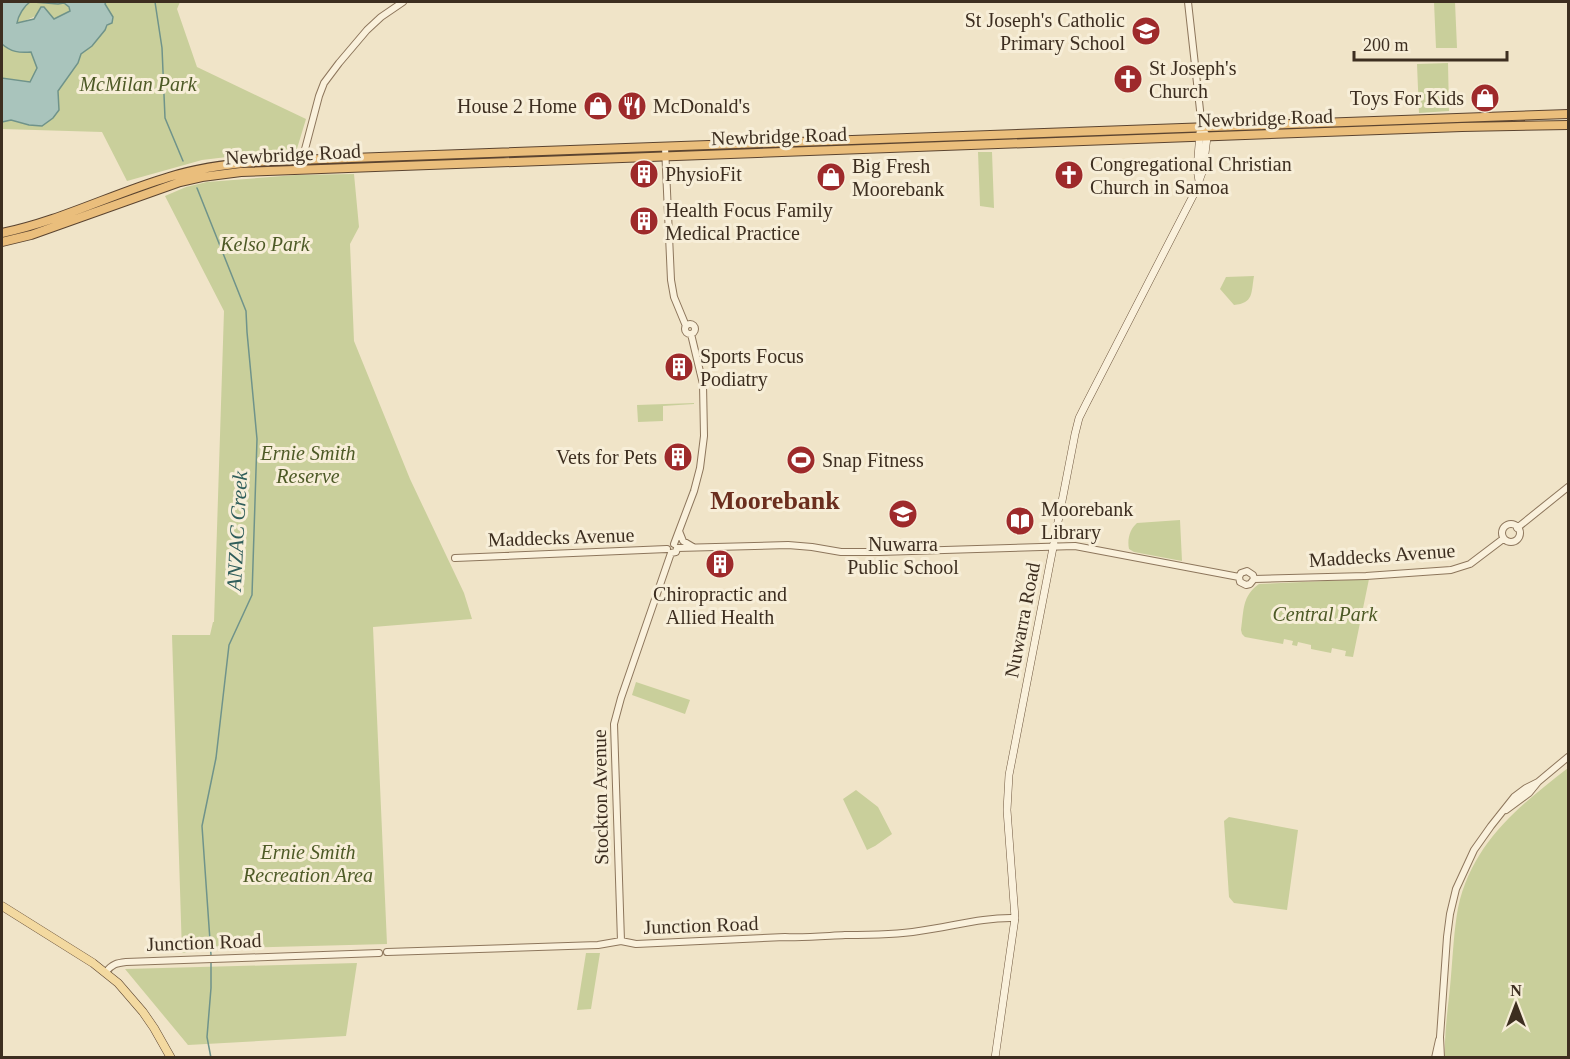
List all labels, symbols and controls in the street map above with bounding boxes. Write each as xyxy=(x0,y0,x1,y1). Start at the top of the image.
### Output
place label: St Joseph's Catholic Primary School xyxy=(965,9,1125,55)
school or university icon: St Joseph's Catholic Primary School xyxy=(1130,15,1162,47)
scale bar xyxy=(1354,24,1507,62)
text: 200 m xyxy=(1363,35,1409,55)
place label: St Joseph's Church xyxy=(1149,57,1237,102)
church icon: St Joseph's Church xyxy=(1112,63,1144,95)
park label: McMilan Park xyxy=(78,73,198,95)
shop icon: Toys For Kids xyxy=(1469,82,1501,114)
place label: Toys For Kids xyxy=(1350,87,1464,110)
shop icon: House 2 Home xyxy=(582,90,614,122)
restaurant icon: McDonald's xyxy=(616,90,648,122)
place label: House 2 Home xyxy=(457,95,577,117)
place label: McDonald's xyxy=(653,95,750,117)
street label: Newbridge Road xyxy=(1197,105,1333,132)
street label: Newbridge Road xyxy=(711,123,847,150)
street label: Newbridge Road xyxy=(224,139,362,170)
place label: Congregational Christian Church in Samoa xyxy=(1090,153,1292,198)
place label: Big Fresh Moorebank xyxy=(852,155,944,200)
building icon: PhysioFit xyxy=(628,158,660,190)
church icon: Congregational Christian Church in Samoa xyxy=(1053,159,1085,191)
shop icon: Big Fresh Moorebank xyxy=(815,161,847,193)
place label: PhysioFit xyxy=(665,163,742,186)
place label: Health Focus Family Medical Practice xyxy=(665,199,833,244)
building icon: Health Focus Family Medical Practice xyxy=(628,205,660,237)
park label: Kelso Park xyxy=(219,233,311,255)
place label: Sports Focus Podiatry xyxy=(700,345,804,391)
building icon: Sports Focus Podiatry xyxy=(663,351,695,383)
building icon: Vets for Pets xyxy=(662,441,694,473)
park label: Ernie Smith Reserve xyxy=(260,442,356,487)
sports icon: Snap Fitness xyxy=(785,444,817,476)
place label: Vets for Pets xyxy=(556,446,657,468)
place label: Snap Fitness xyxy=(822,449,924,472)
water label: ANZAC Creek xyxy=(222,470,252,594)
district label: Moorebank xyxy=(710,486,840,515)
school or university icon: Nuwarra Public School xyxy=(887,498,919,530)
place label: Moorebank Library xyxy=(1041,498,1133,544)
library icon: Moorebank Library xyxy=(1004,505,1036,537)
street label: Maddecks Avenue xyxy=(487,523,635,551)
place label: Nuwarra Public School xyxy=(847,533,959,578)
street label: Maddecks Avenue xyxy=(1308,539,1456,571)
building icon: Chiropractic and Allied Health xyxy=(704,548,736,580)
street label: Nuwarra Road xyxy=(1000,560,1044,680)
place label: Chiropractic and Allied Health xyxy=(653,583,787,628)
park label: Central Park xyxy=(1273,603,1379,625)
street label: Stockton Avenue xyxy=(588,729,612,865)
park label: Ernie Smith Recreation Area xyxy=(242,841,373,886)
street label: Junction Road xyxy=(643,912,759,938)
street label: Junction Road xyxy=(146,929,262,955)
north arrow xyxy=(1486,975,1546,1035)
text: N xyxy=(1510,982,1522,999)

